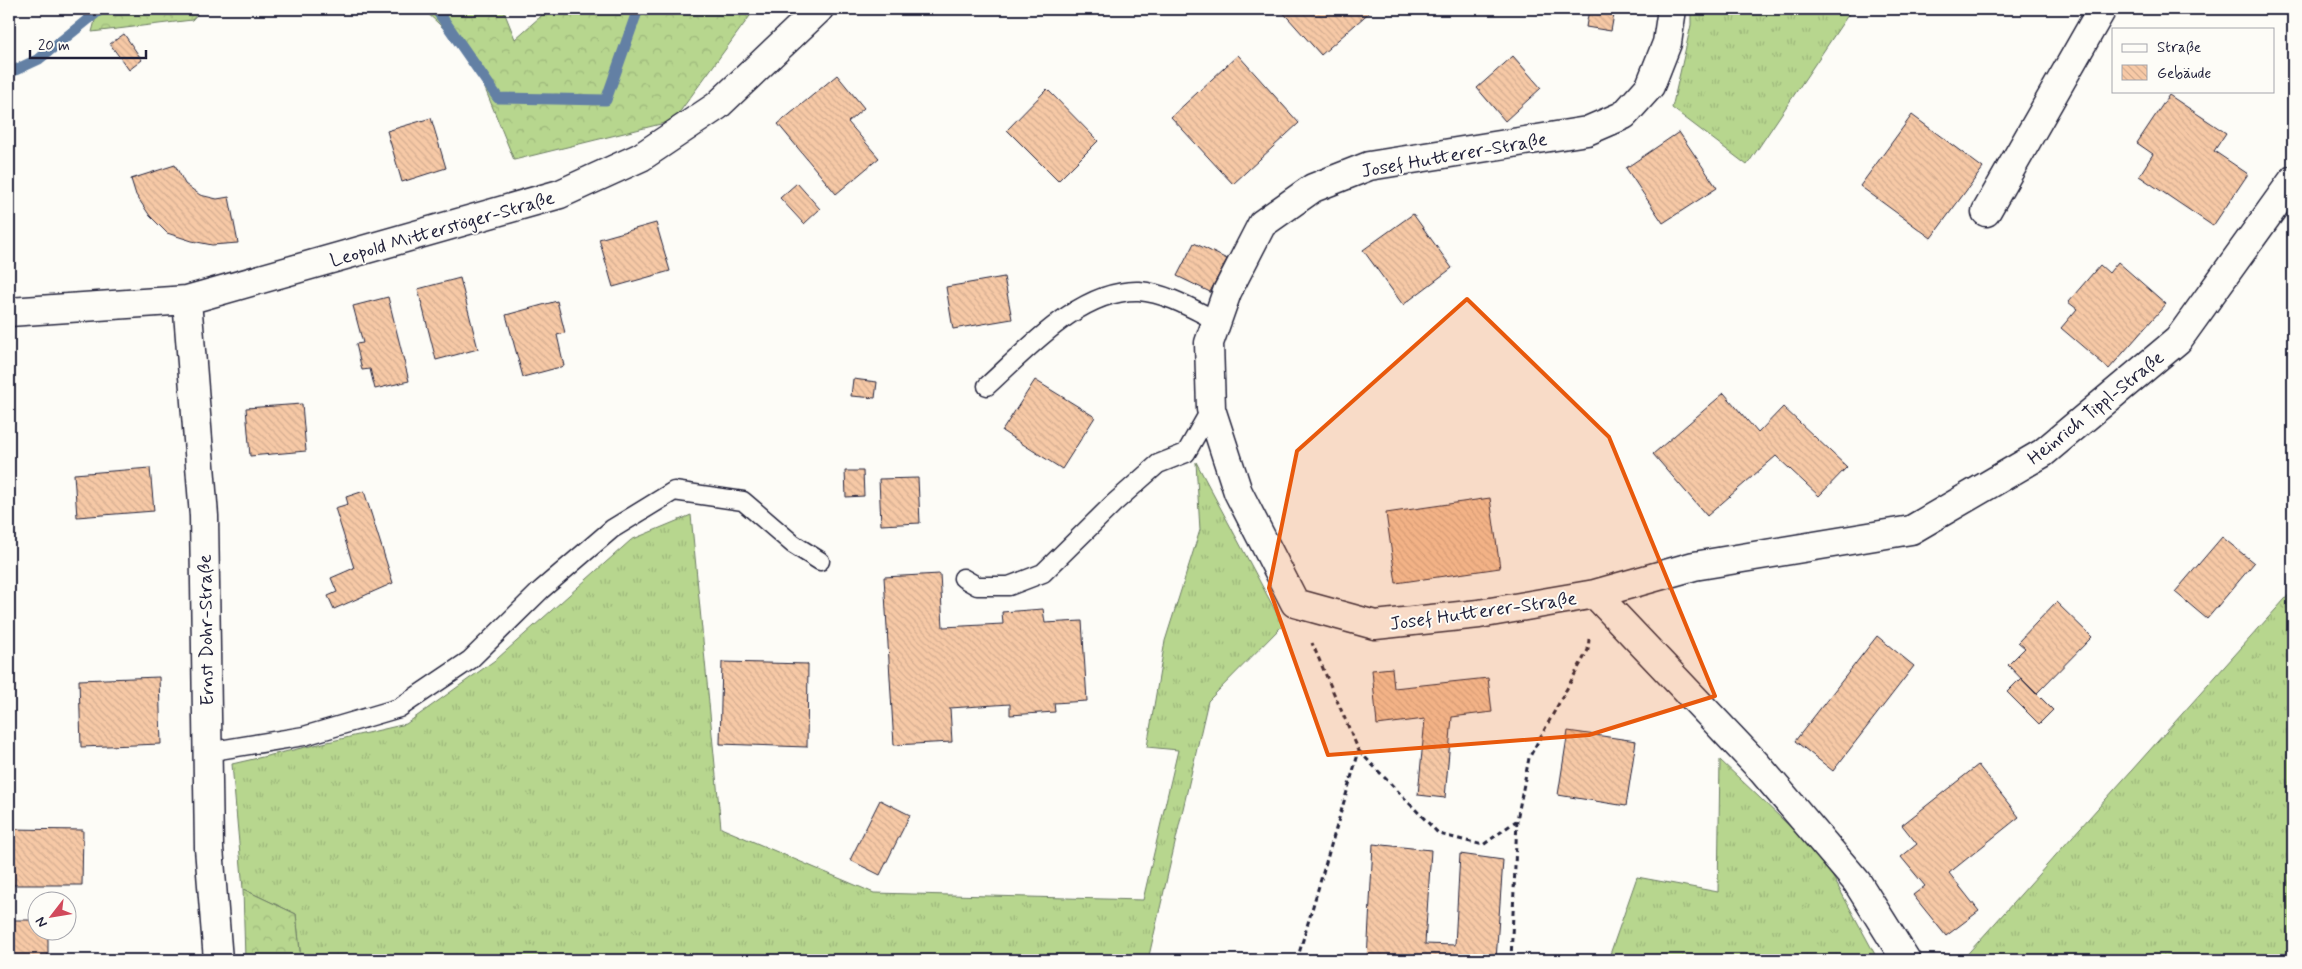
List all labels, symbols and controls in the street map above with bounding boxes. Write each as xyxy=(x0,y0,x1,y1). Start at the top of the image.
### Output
scale bar xyxy=(30,28,146,60)
legend xyxy=(2112,28,2274,92)
text: 20 m xyxy=(38,36,70,56)
text: Straße xyxy=(2157,38,2201,58)
text: Gebäude xyxy=(2157,64,2211,84)
street label: Josef Hutterer-Straße xyxy=(1359,127,1549,184)
street label: Leopold Mitterstöger-Straße xyxy=(327,185,558,274)
street label: Heinrich Tippl-Straße xyxy=(2022,345,2169,471)
street label: Ernst Dohr-Straße xyxy=(193,554,220,706)
street label: Josef Hutterer-Straße xyxy=(1388,586,1578,637)
north arrow xyxy=(28,892,78,942)
text: N xyxy=(32,914,52,931)

